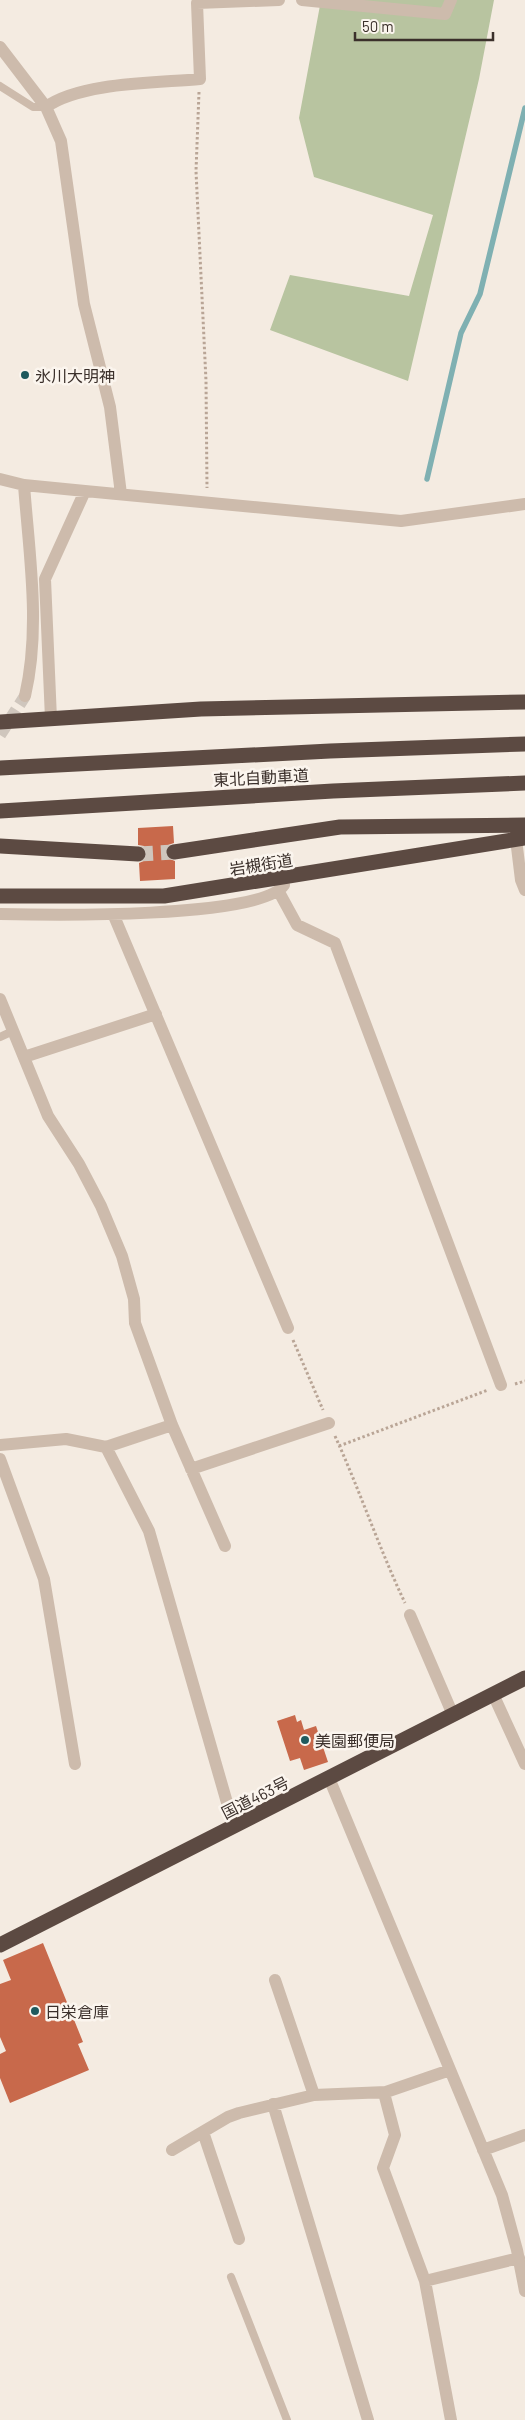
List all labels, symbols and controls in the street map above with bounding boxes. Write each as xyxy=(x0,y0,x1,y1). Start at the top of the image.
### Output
scale bar xyxy=(355,10,492,42)
text: 50 m xyxy=(362,17,394,35)
place label: 氷川大明神 xyxy=(35,366,115,385)
marker: 氷川大明神 xyxy=(19,369,31,381)
street label: 東北自動車道 xyxy=(213,765,309,789)
street label: 岩槻街道 xyxy=(228,850,294,878)
place label: 美園郵便局 xyxy=(315,1731,395,1750)
marker: 美園郵便局 xyxy=(299,1734,311,1746)
street label: 国道463号 xyxy=(218,1772,292,1822)
place label: 日栄倉庫 xyxy=(45,2002,109,2021)
marker: 日栄倉庫 xyxy=(29,2005,41,2017)

